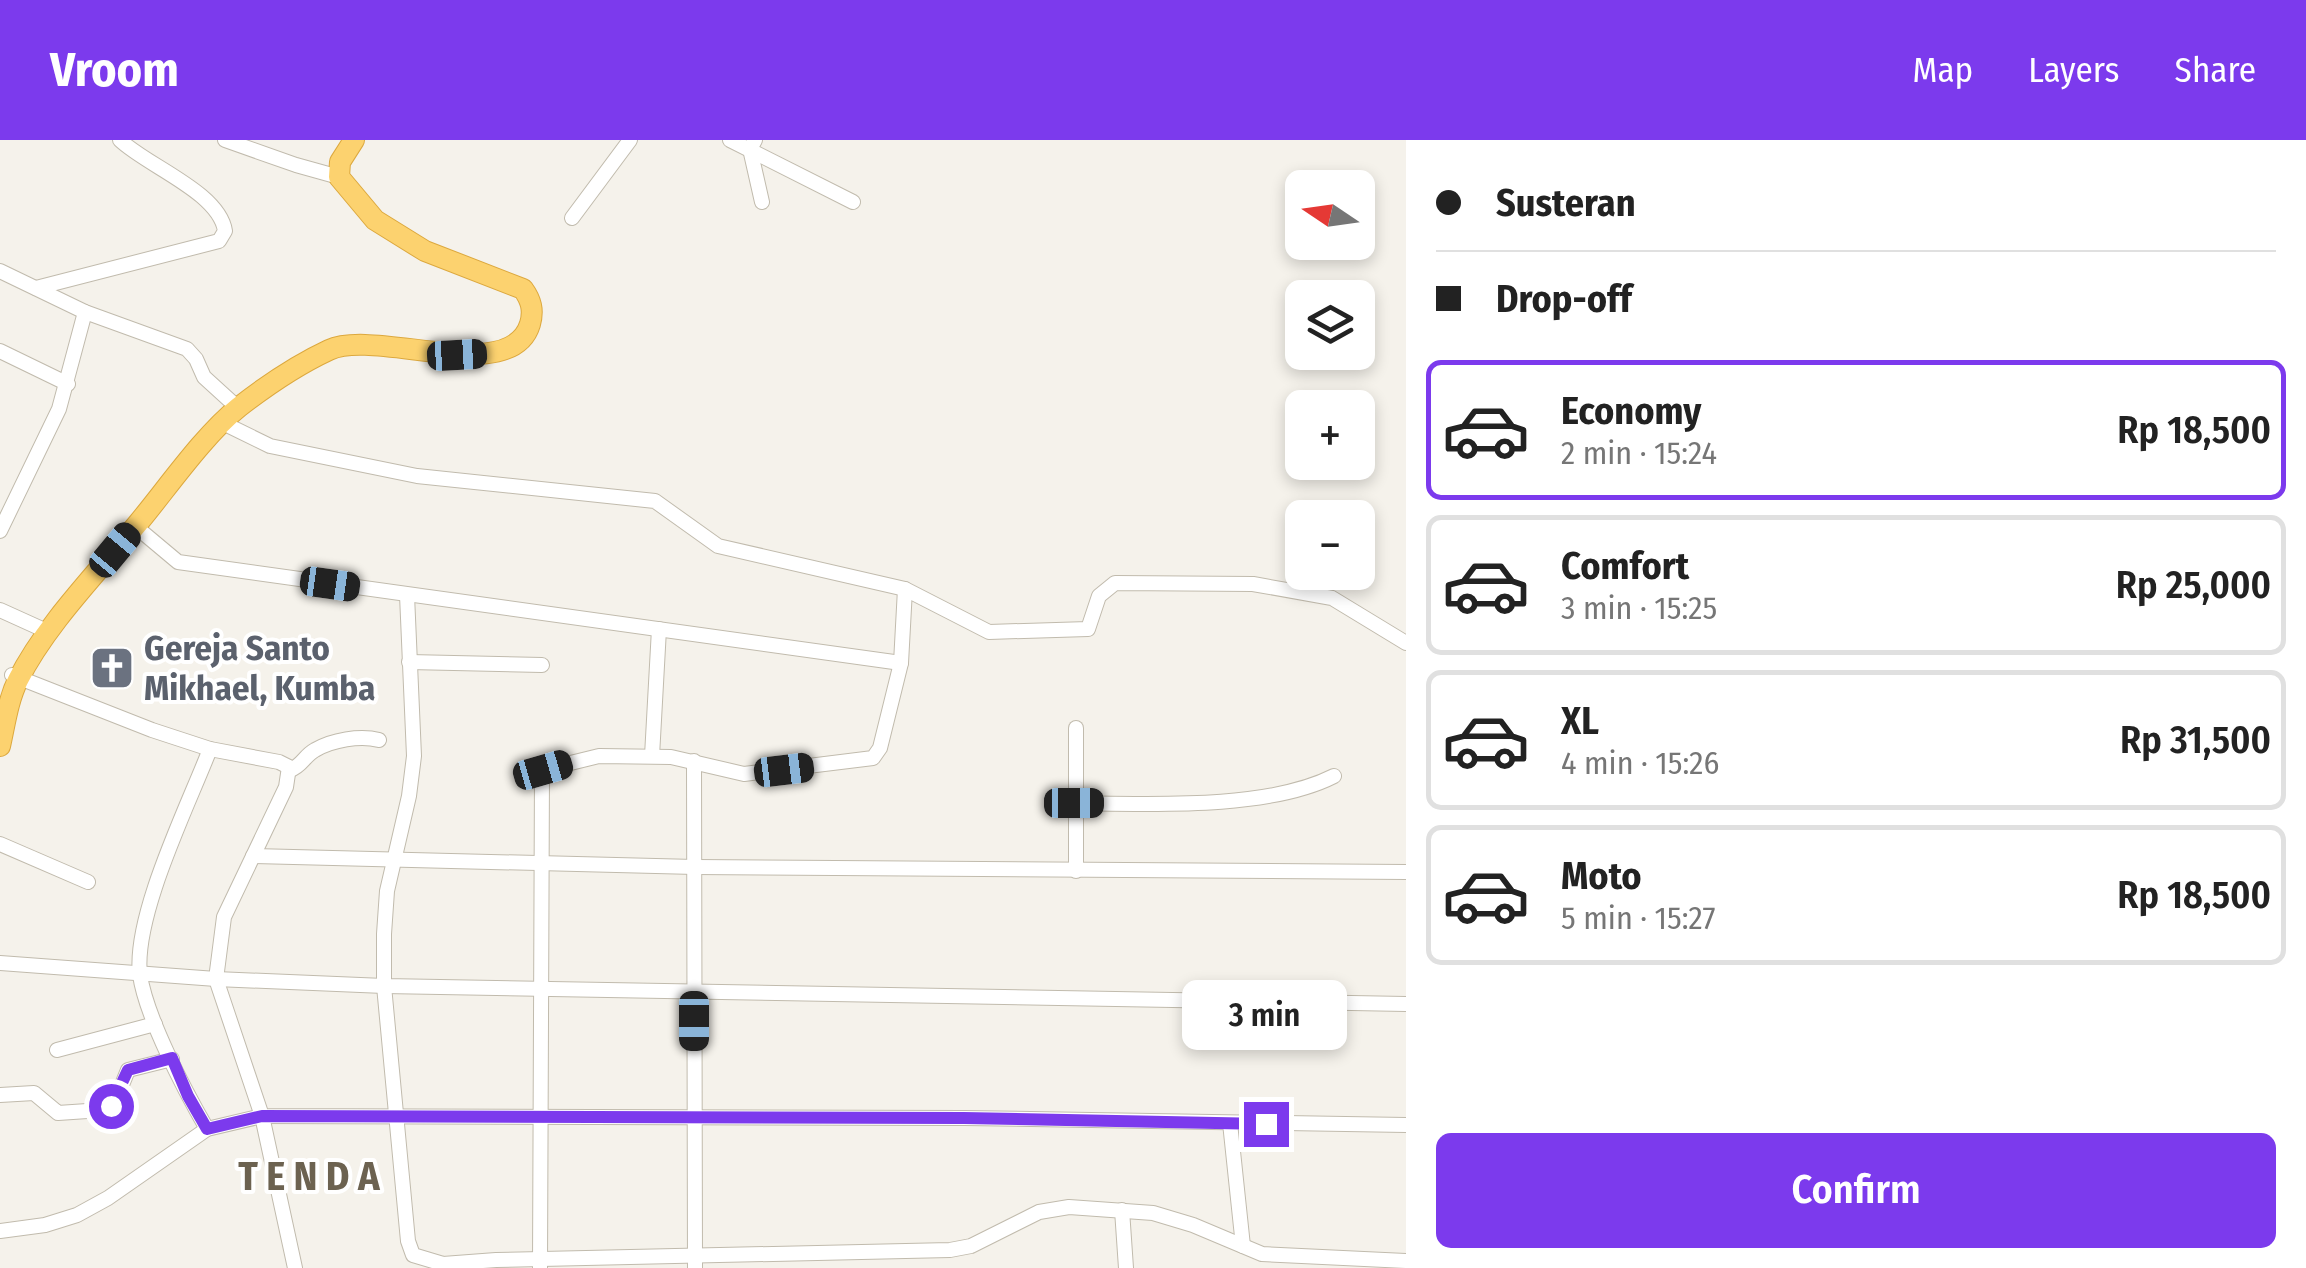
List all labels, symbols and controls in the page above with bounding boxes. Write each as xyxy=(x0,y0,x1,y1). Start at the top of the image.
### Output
text: Vroom xyxy=(50,41,179,99)
text: Map xyxy=(1913,49,1973,91)
text: Layers xyxy=(2028,49,2120,91)
text: Share xyxy=(2175,49,2256,91)
north arrow xyxy=(1285,170,1375,260)
map controls xyxy=(1285,170,1375,590)
text: Susteran xyxy=(1496,180,1636,226)
text: Drop-off xyxy=(1496,276,1632,322)
button: layers xyxy=(1285,280,1375,370)
car xyxy=(426,338,488,372)
icon: car xyxy=(1441,385,1531,475)
text: Economy xyxy=(1561,388,1701,434)
button: + xyxy=(1285,390,1375,480)
text: Rp 18,500 xyxy=(2117,407,2271,453)
text: 2 min · 15:24 xyxy=(1561,434,1717,472)
button: − xyxy=(1285,500,1375,590)
car xyxy=(84,517,146,583)
icon: car xyxy=(1441,540,1531,630)
text: Comfort xyxy=(1561,543,1689,589)
text: Rp 25,000 xyxy=(2116,562,2271,608)
car xyxy=(298,565,362,603)
text: 3 min · 15:25 xyxy=(1561,589,1717,627)
place label: Gereja Santo Mikhael, Kumba xyxy=(144,627,375,709)
church icon: Gereja Santo Mikhael, Kumba xyxy=(89,645,135,691)
icon: car xyxy=(1441,695,1531,785)
text: XL xyxy=(1561,698,1599,744)
text: Rp 31,500 xyxy=(2120,717,2271,763)
text: 4 min · 15:26 xyxy=(1561,744,1719,782)
car xyxy=(510,747,576,793)
car xyxy=(752,751,816,789)
car xyxy=(1044,788,1104,818)
icon: car xyxy=(1441,850,1531,940)
text: Moto xyxy=(1561,853,1642,899)
text: Rp 18,500 xyxy=(2117,872,2271,918)
text: 5 min · 15:27 xyxy=(1561,899,1715,937)
callout: 3 min xyxy=(1184,979,1348,1049)
car xyxy=(679,991,709,1051)
text: 3 min xyxy=(1229,996,1300,1034)
route start xyxy=(89,1084,134,1129)
route end xyxy=(1244,1102,1289,1147)
button: Confirm xyxy=(1436,1133,2276,1248)
district label: T E N D A xyxy=(238,1153,381,1201)

